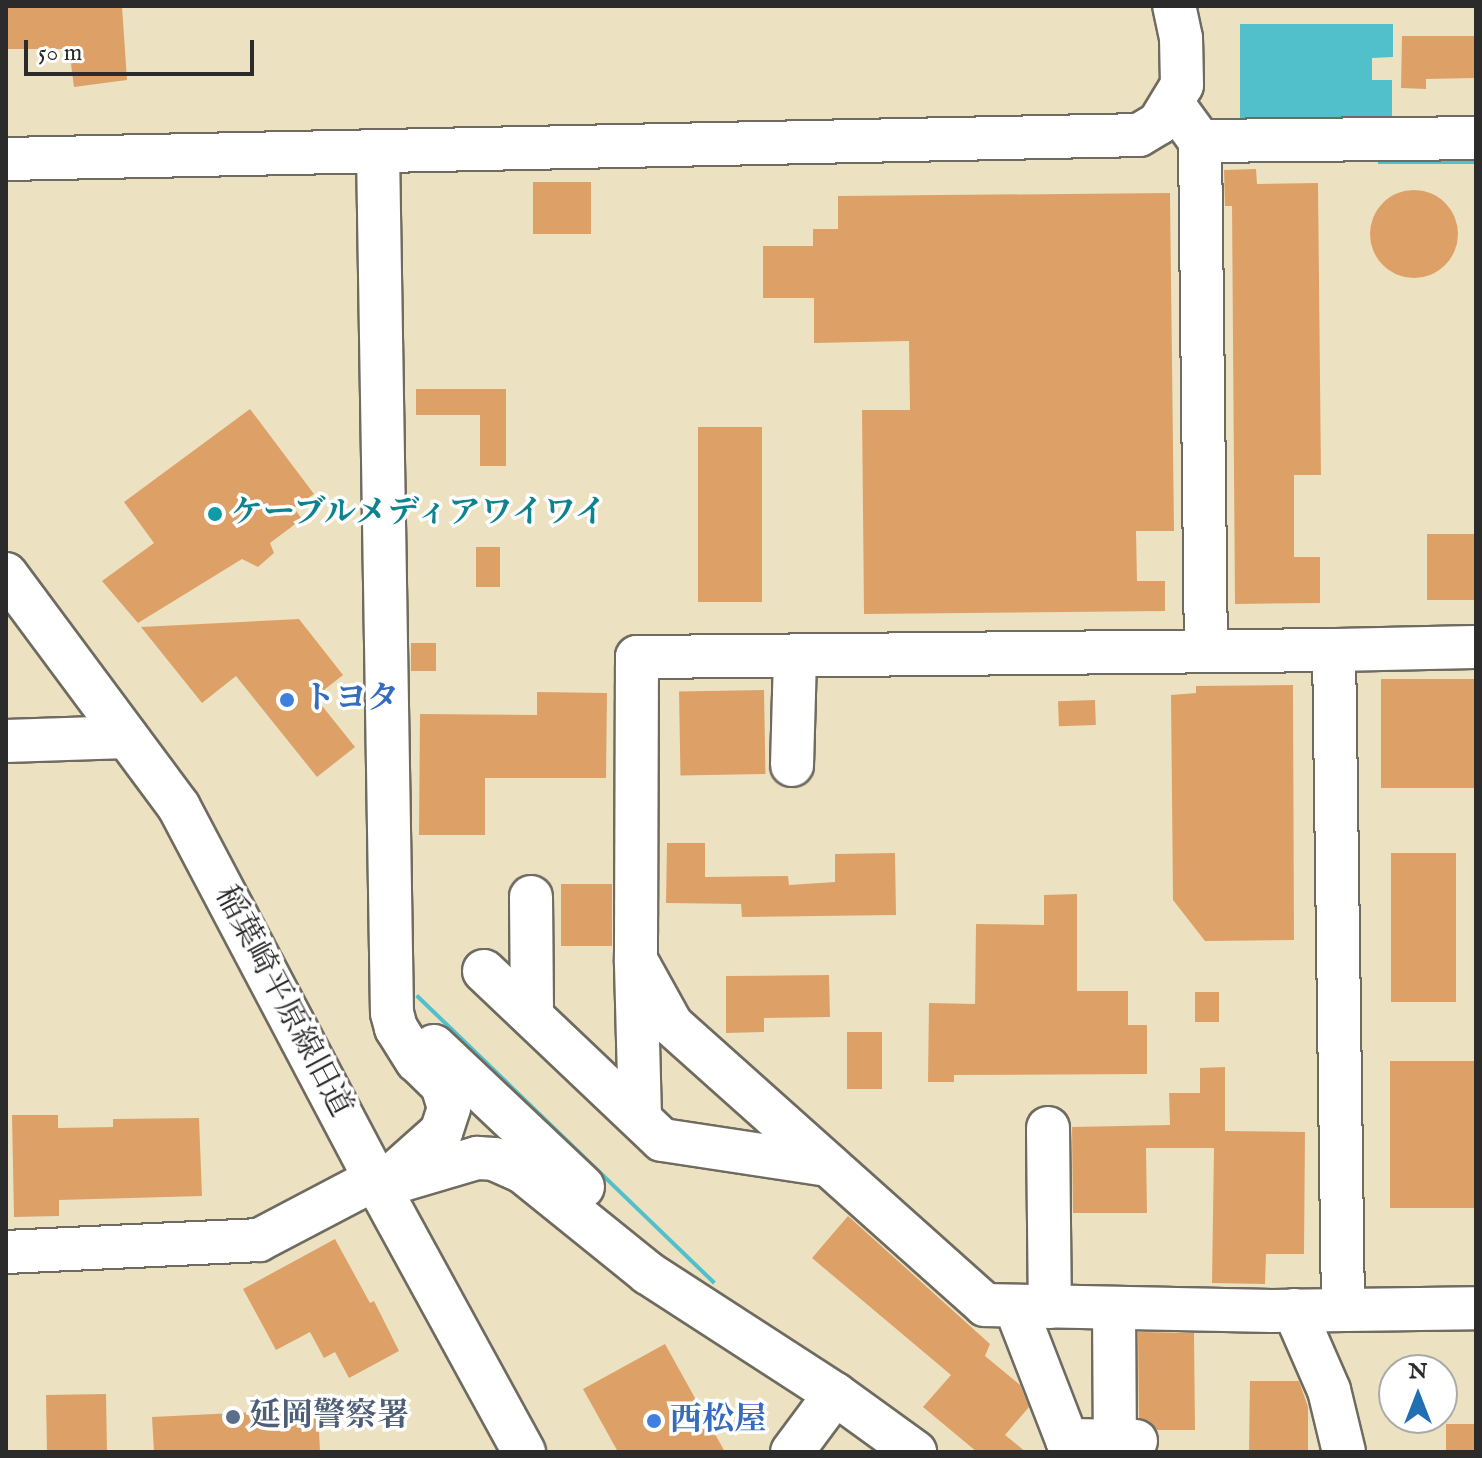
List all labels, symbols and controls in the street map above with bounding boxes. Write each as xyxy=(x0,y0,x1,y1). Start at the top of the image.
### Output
scale bar xyxy=(28,24,258,74)
text: 50 m xyxy=(38,38,82,69)
place label: ケーブルメディアワイワイ xyxy=(231,495,615,533)
marker: ケーブルメディアワイワイ xyxy=(206,505,224,523)
place label: トヨタ xyxy=(303,681,399,719)
marker: トヨタ xyxy=(278,691,296,709)
street label: 稲葉崎平原線旧道 xyxy=(205,880,359,1124)
north arrow xyxy=(1378,1354,1458,1434)
text: N xyxy=(1408,1358,1428,1386)
place label: 延岡警察署 xyxy=(249,1398,409,1436)
place label: 西松屋 xyxy=(670,1402,766,1440)
marker: 延岡警察署 xyxy=(224,1408,242,1426)
marker: 西松屋 xyxy=(645,1412,663,1430)

